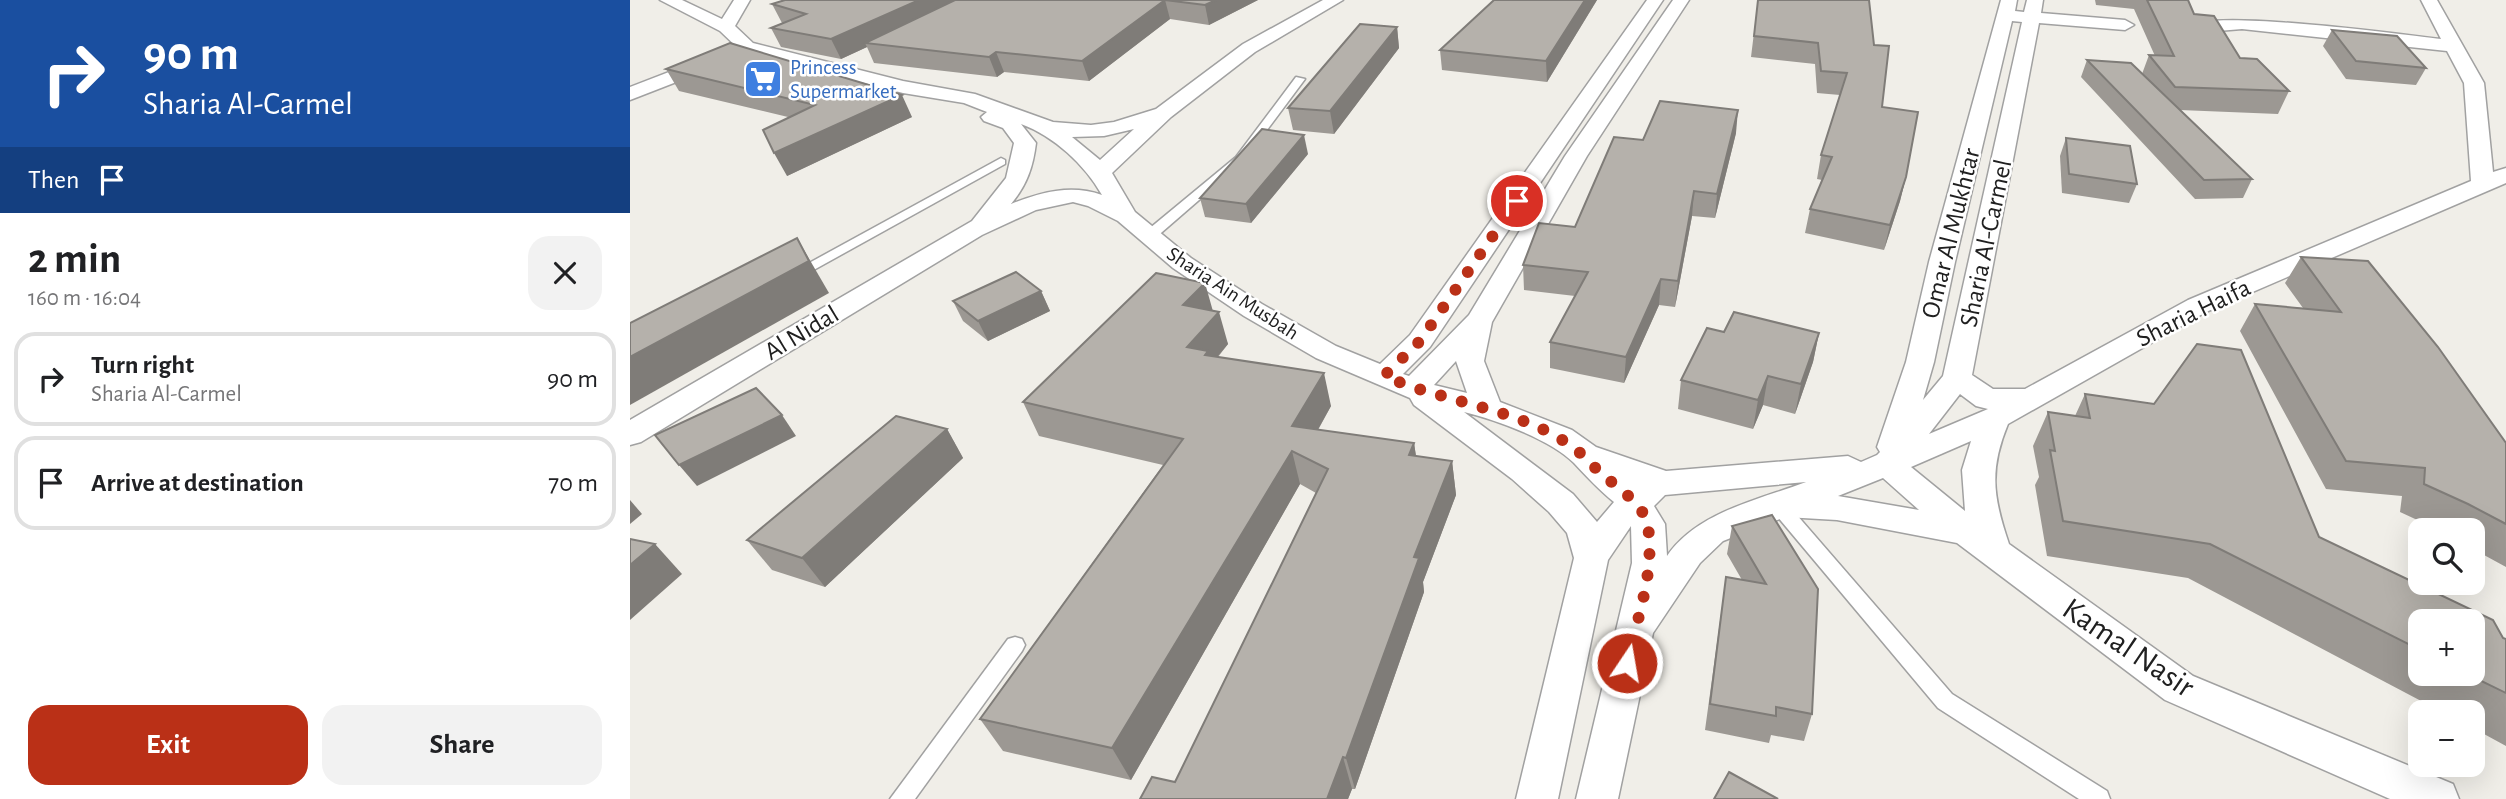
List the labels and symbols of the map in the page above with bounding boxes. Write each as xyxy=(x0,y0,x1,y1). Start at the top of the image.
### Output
place label: Princess Supermarket xyxy=(790,57,897,102)
supermarket icon: Princess Supermarket xyxy=(742,58,784,100)
street label: Omar Al Mukhtar xyxy=(1917,145,1985,321)
street label: Sharia Al-Carmel xyxy=(1956,157,2016,329)
pin xyxy=(1487,171,1547,231)
street label: Sharia Ain Musbah xyxy=(1163,243,1302,344)
street label: Sharia Haifa xyxy=(2132,274,2255,352)
street label: Al Nidal xyxy=(760,301,843,365)
street label: Kamal Nasir xyxy=(2057,592,2201,704)
position arrow xyxy=(1590,626,1664,700)

